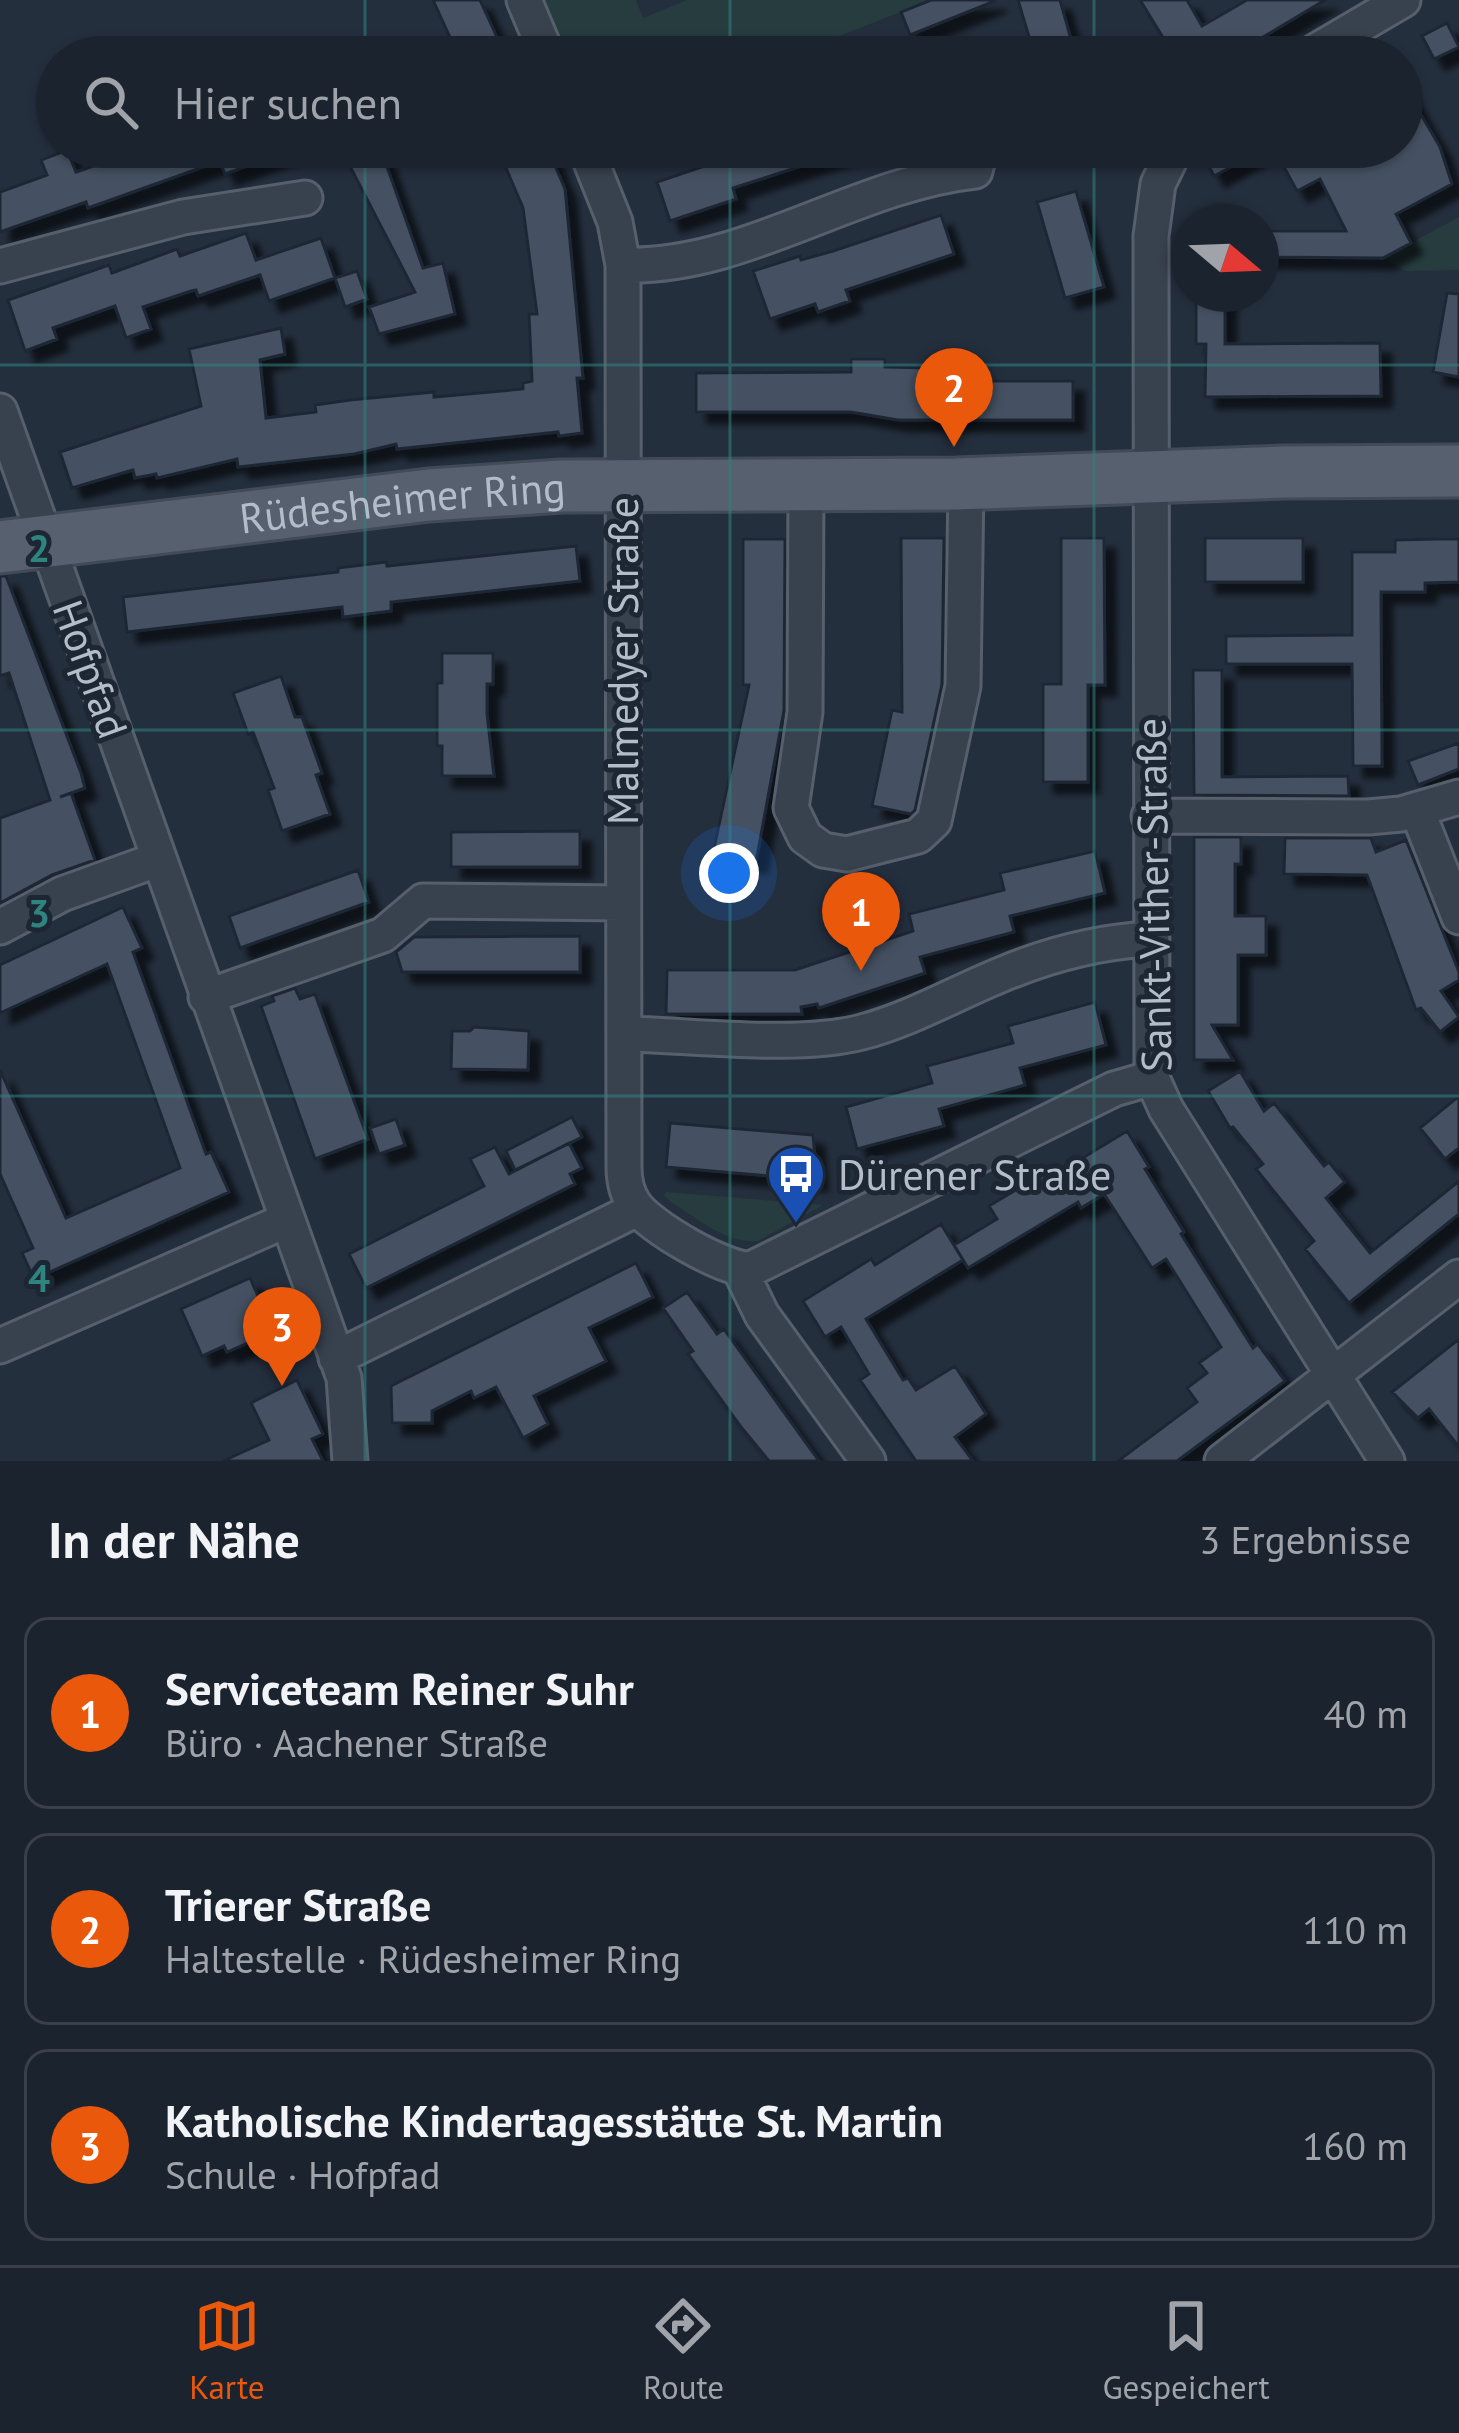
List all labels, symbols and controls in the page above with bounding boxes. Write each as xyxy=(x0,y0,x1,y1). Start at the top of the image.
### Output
search box xyxy=(36,36,1423,168)
icon: search xyxy=(78,69,144,135)
text: Hier suchen xyxy=(174,73,402,131)
north arrow xyxy=(1171,204,1279,312)
pin: 2 xyxy=(915,348,993,447)
street label: Rüdesheimer Ring xyxy=(236,458,567,545)
street label: Malmedyer Straße xyxy=(595,497,650,825)
text: 2 xyxy=(28,522,50,573)
street label: Hofpfad xyxy=(41,593,141,745)
street label: Sankt-Vither-Straße xyxy=(1122,718,1184,1072)
your location xyxy=(699,843,759,903)
pin: 1 xyxy=(822,872,900,971)
text: 3 xyxy=(28,887,50,938)
bus stop icon: Dürener Straße xyxy=(765,1143,827,1225)
place label: Dürener Straße xyxy=(838,1147,1111,1202)
text: 4 xyxy=(28,1252,50,1303)
pin: 3 xyxy=(243,1287,321,1386)
text: In der Nähe xyxy=(48,1506,300,1572)
text: 3 Ergebnisse xyxy=(1199,1514,1411,1565)
text: Serviceteam Reiner Suhr xyxy=(165,1659,634,1717)
text: 1 xyxy=(79,1688,101,1739)
text: 40 m xyxy=(1323,1688,1408,1739)
text: Büro · Aachener Straße xyxy=(165,1717,548,1768)
text: Trierer Straße xyxy=(165,1875,431,1933)
text: 2 xyxy=(79,1904,101,1955)
text: 110 m xyxy=(1302,1904,1408,1955)
text: Haltestelle · Rüdesheimer Ring xyxy=(165,1933,681,1984)
text: Katholische Kindertagesstätte St. Martin xyxy=(165,2091,943,2149)
text: 3 xyxy=(79,2120,101,2171)
text: 160 m xyxy=(1302,2120,1408,2171)
text: Schule · Hofpfad xyxy=(165,2149,441,2200)
tab: Karte xyxy=(189,2293,265,2408)
tab: Route xyxy=(643,2293,724,2408)
tab: Gespeichert xyxy=(1102,2293,1270,2408)

